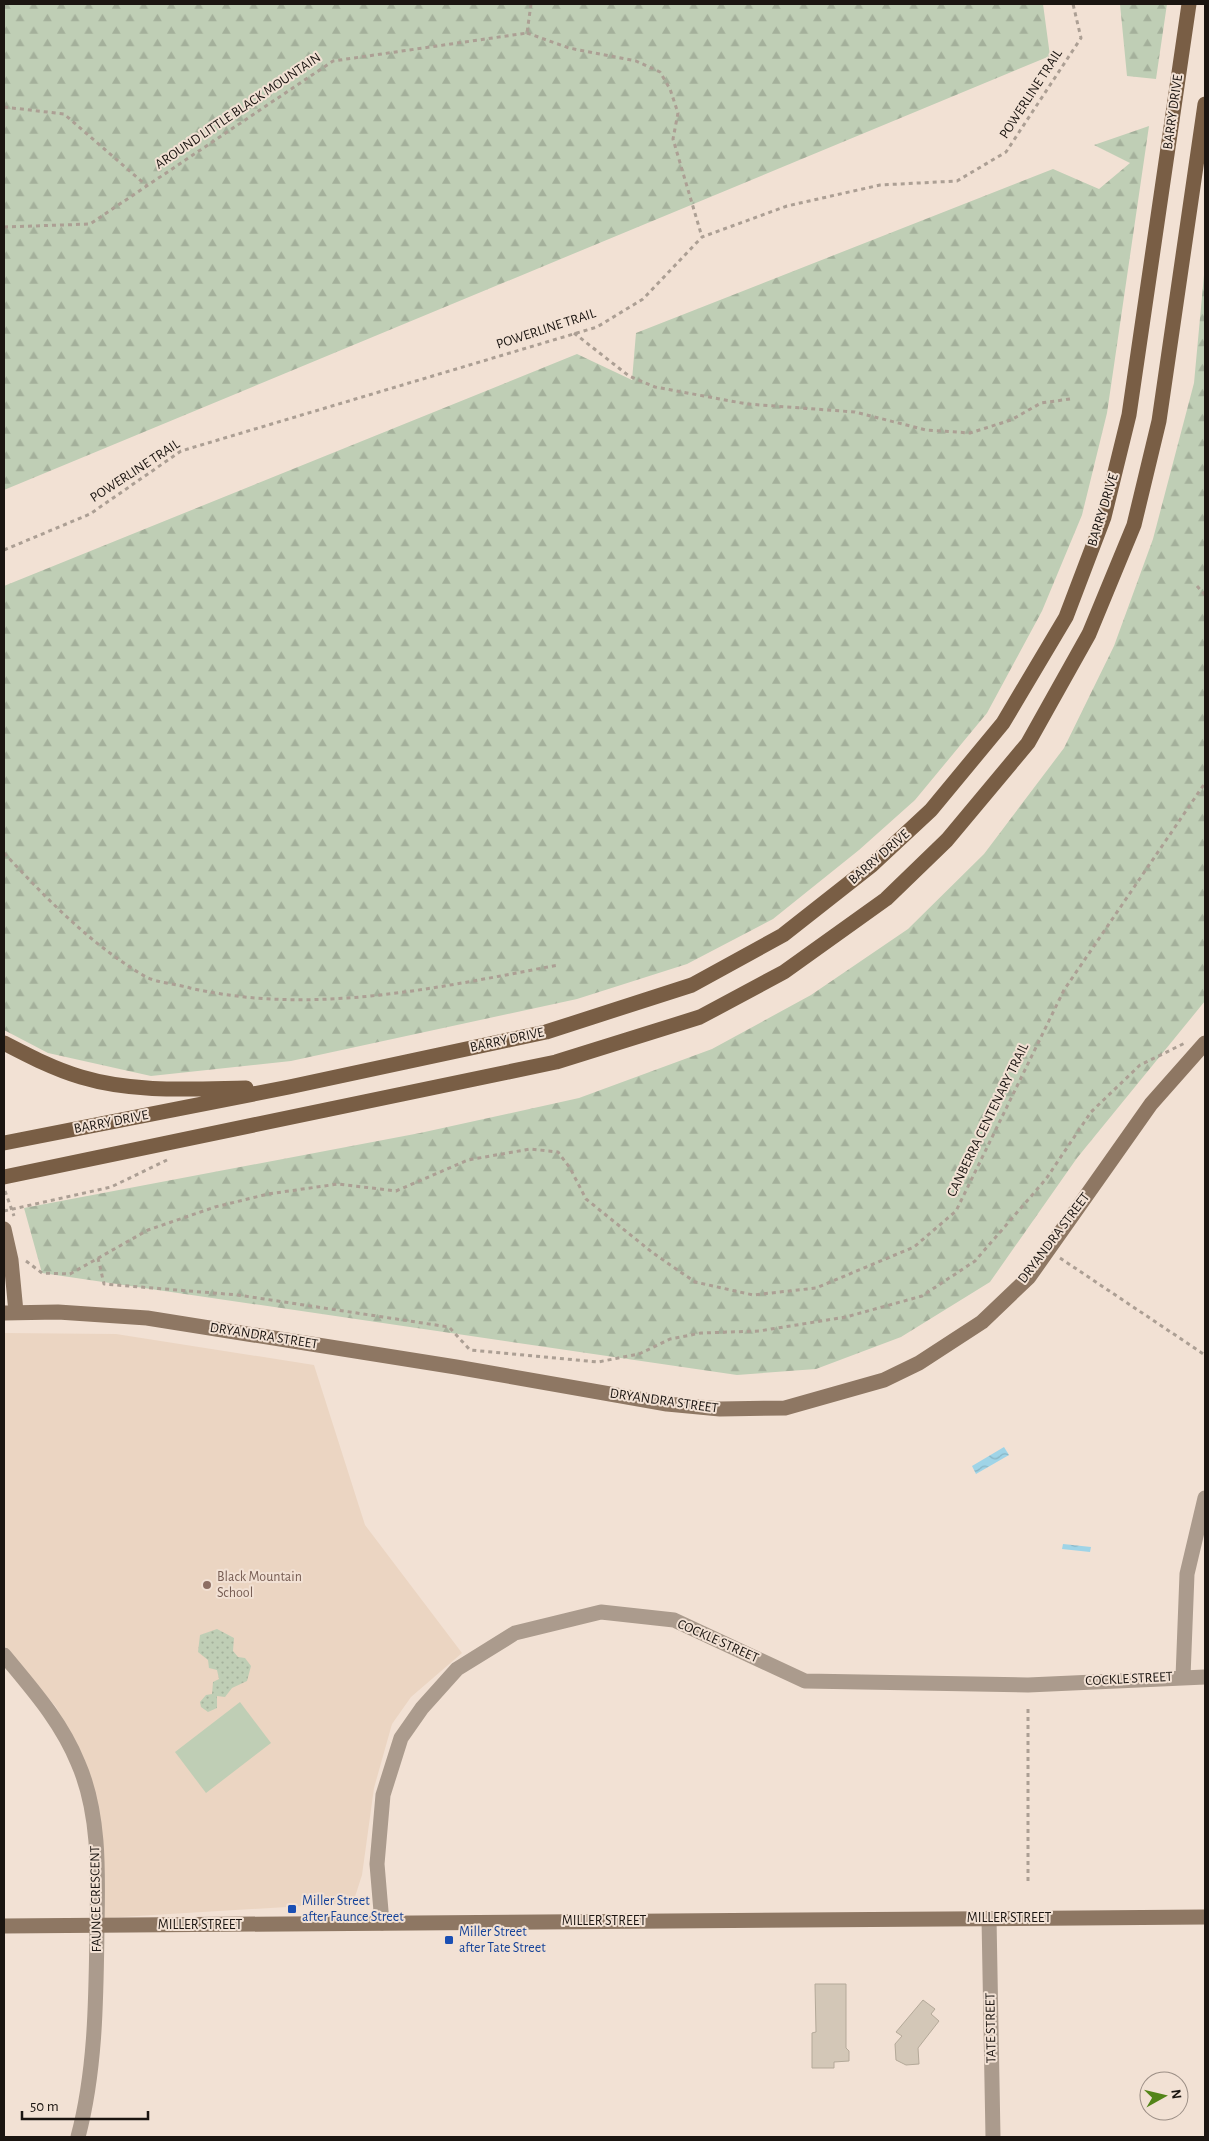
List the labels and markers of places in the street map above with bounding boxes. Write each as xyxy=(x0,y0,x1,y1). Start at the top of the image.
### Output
place label: Black Mountain School xyxy=(217,1570,302,1600)
marker: Black Mountain School xyxy=(201,1579,213,1591)
place label: Miller Street after Faunce Street xyxy=(302,1894,404,1924)
marker: Miller Street after Faunce Street xyxy=(286,1903,298,1915)
place label: Miller Street after Tate Street xyxy=(459,1925,546,1955)
marker: Miller Street after Tate Street xyxy=(443,1934,455,1946)

